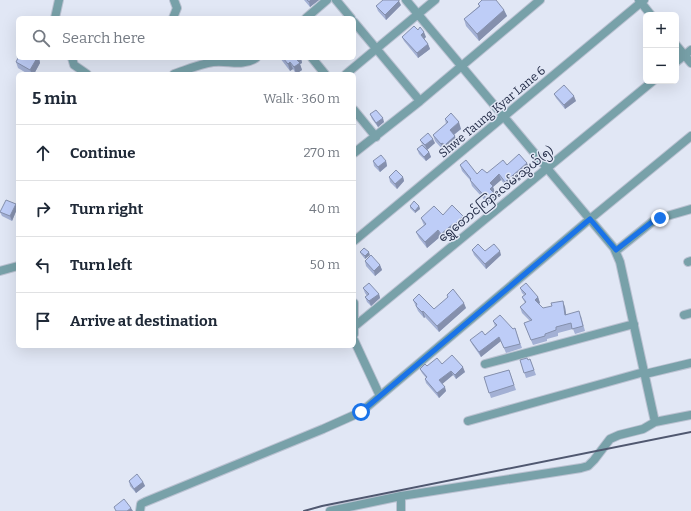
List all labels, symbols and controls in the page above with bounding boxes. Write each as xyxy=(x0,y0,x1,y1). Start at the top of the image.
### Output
map controls xyxy=(643,12,679,84)
button: + xyxy=(643,12,679,48)
search box xyxy=(16,16,356,60)
icon: search xyxy=(30,27,52,49)
text: Search here xyxy=(62,29,145,47)
button: − xyxy=(643,48,679,84)
street label: Shwe Taung Kyar Lane 6 xyxy=(436,63,548,161)
text: 5 min xyxy=(32,88,77,109)
text: Walk · 360 m xyxy=(263,91,340,106)
icon: ahead xyxy=(32,142,54,164)
street label: ရွှေတောင်ကြားလမ်းသွယ်(၅) xyxy=(434,142,558,247)
text: Continue xyxy=(70,144,136,162)
text: 270 m xyxy=(303,145,340,160)
icon: right xyxy=(32,198,54,220)
text: Turn right xyxy=(70,200,143,218)
text: 40 m xyxy=(309,201,340,216)
route end xyxy=(651,209,669,227)
icon: left xyxy=(32,254,54,276)
text: Turn left xyxy=(70,256,132,274)
text: 50 m xyxy=(310,257,340,272)
icon: arrive xyxy=(32,310,54,332)
text: Arrive at destination xyxy=(70,312,217,330)
route start xyxy=(352,403,370,421)

